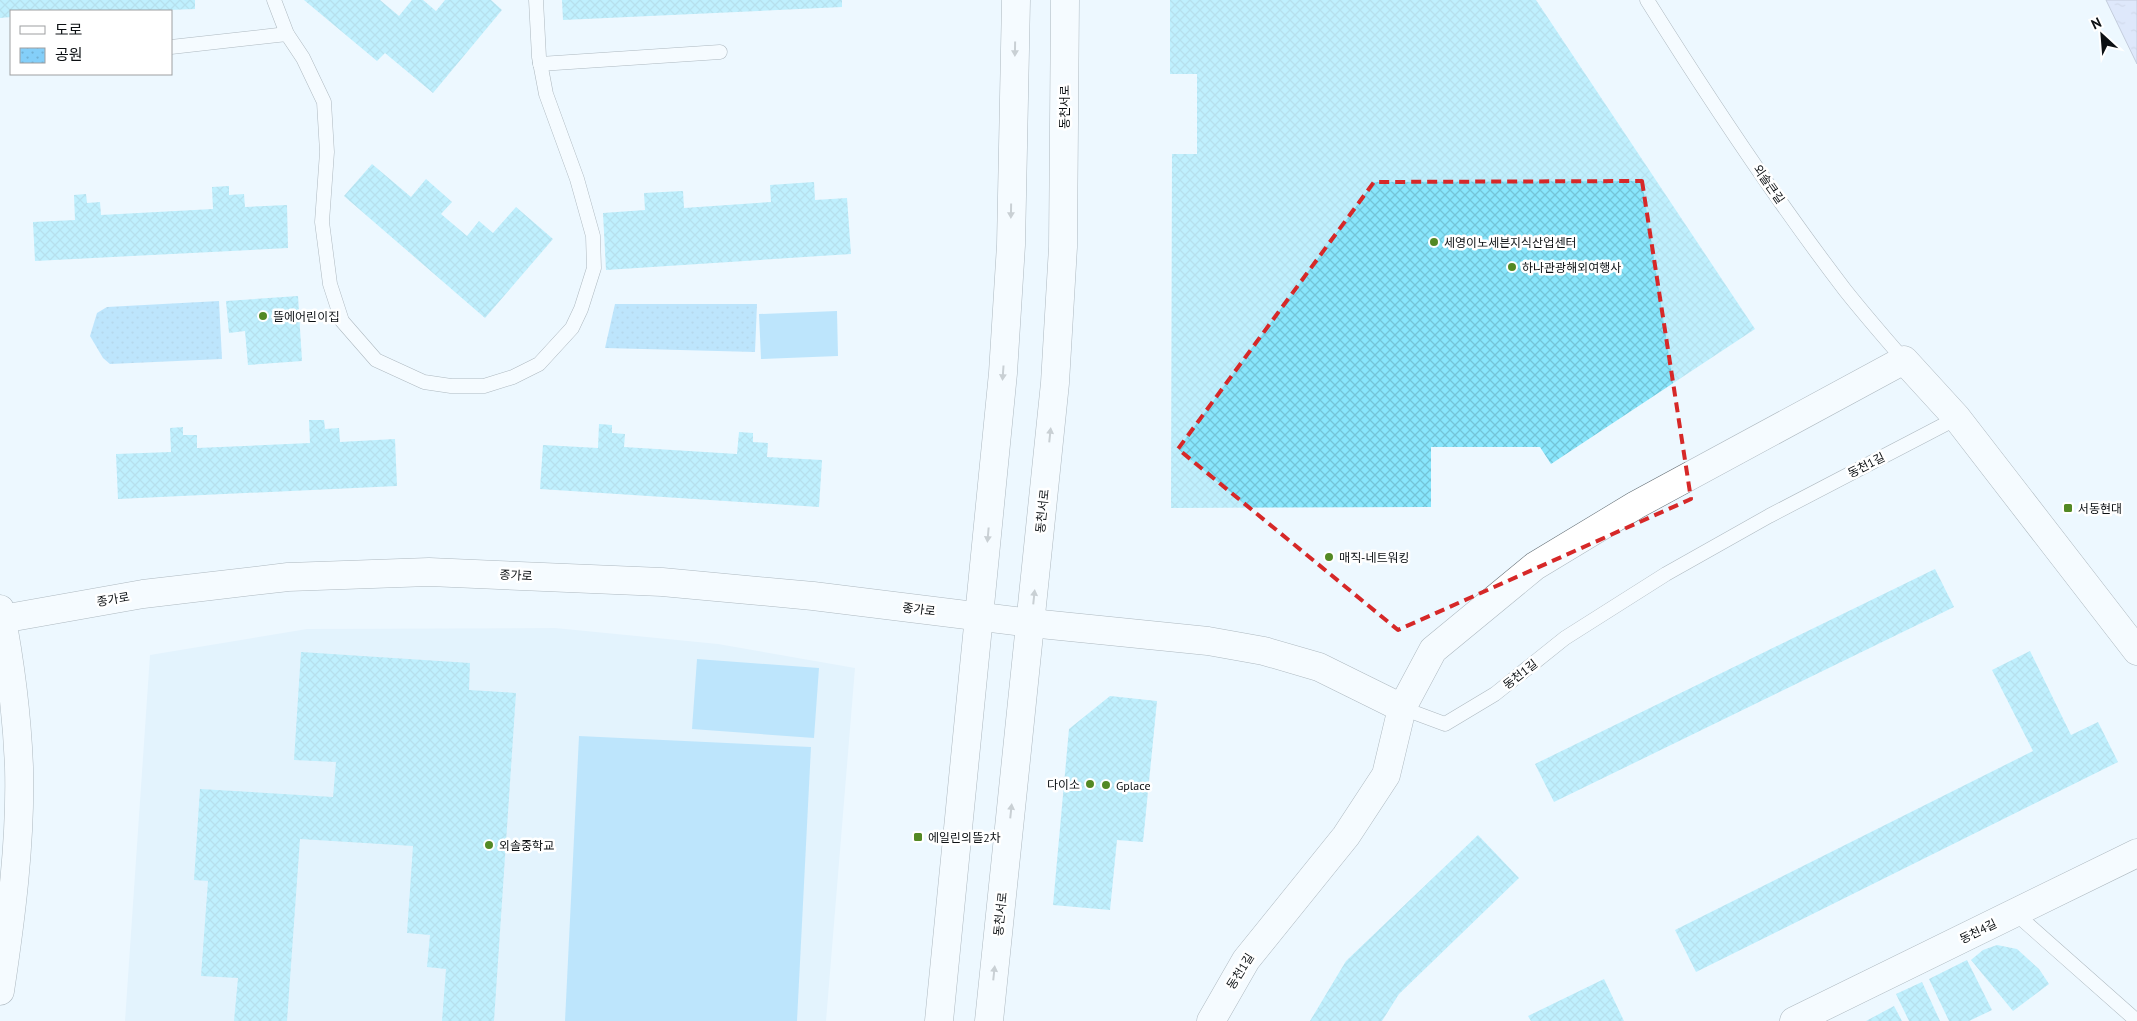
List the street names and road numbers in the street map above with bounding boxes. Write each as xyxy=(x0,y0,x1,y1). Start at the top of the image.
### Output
street label: 동천서로 xyxy=(1057,85,1072,129)
street label: 외솔큰길 xyxy=(1750,162,1788,206)
street label: 동천1길 xyxy=(1845,449,1887,481)
street label: 동천서로 xyxy=(1032,488,1052,534)
street label: 종가로 xyxy=(499,567,533,583)
street label: 종가로 xyxy=(95,589,131,609)
street label: 종가로 xyxy=(902,600,936,618)
street label: 동천1길 xyxy=(1500,656,1540,692)
street label: 동천서로 xyxy=(990,891,1010,937)
street label: 동천4길 xyxy=(1957,916,1999,946)
street label: 동천1길 xyxy=(1223,950,1257,992)

